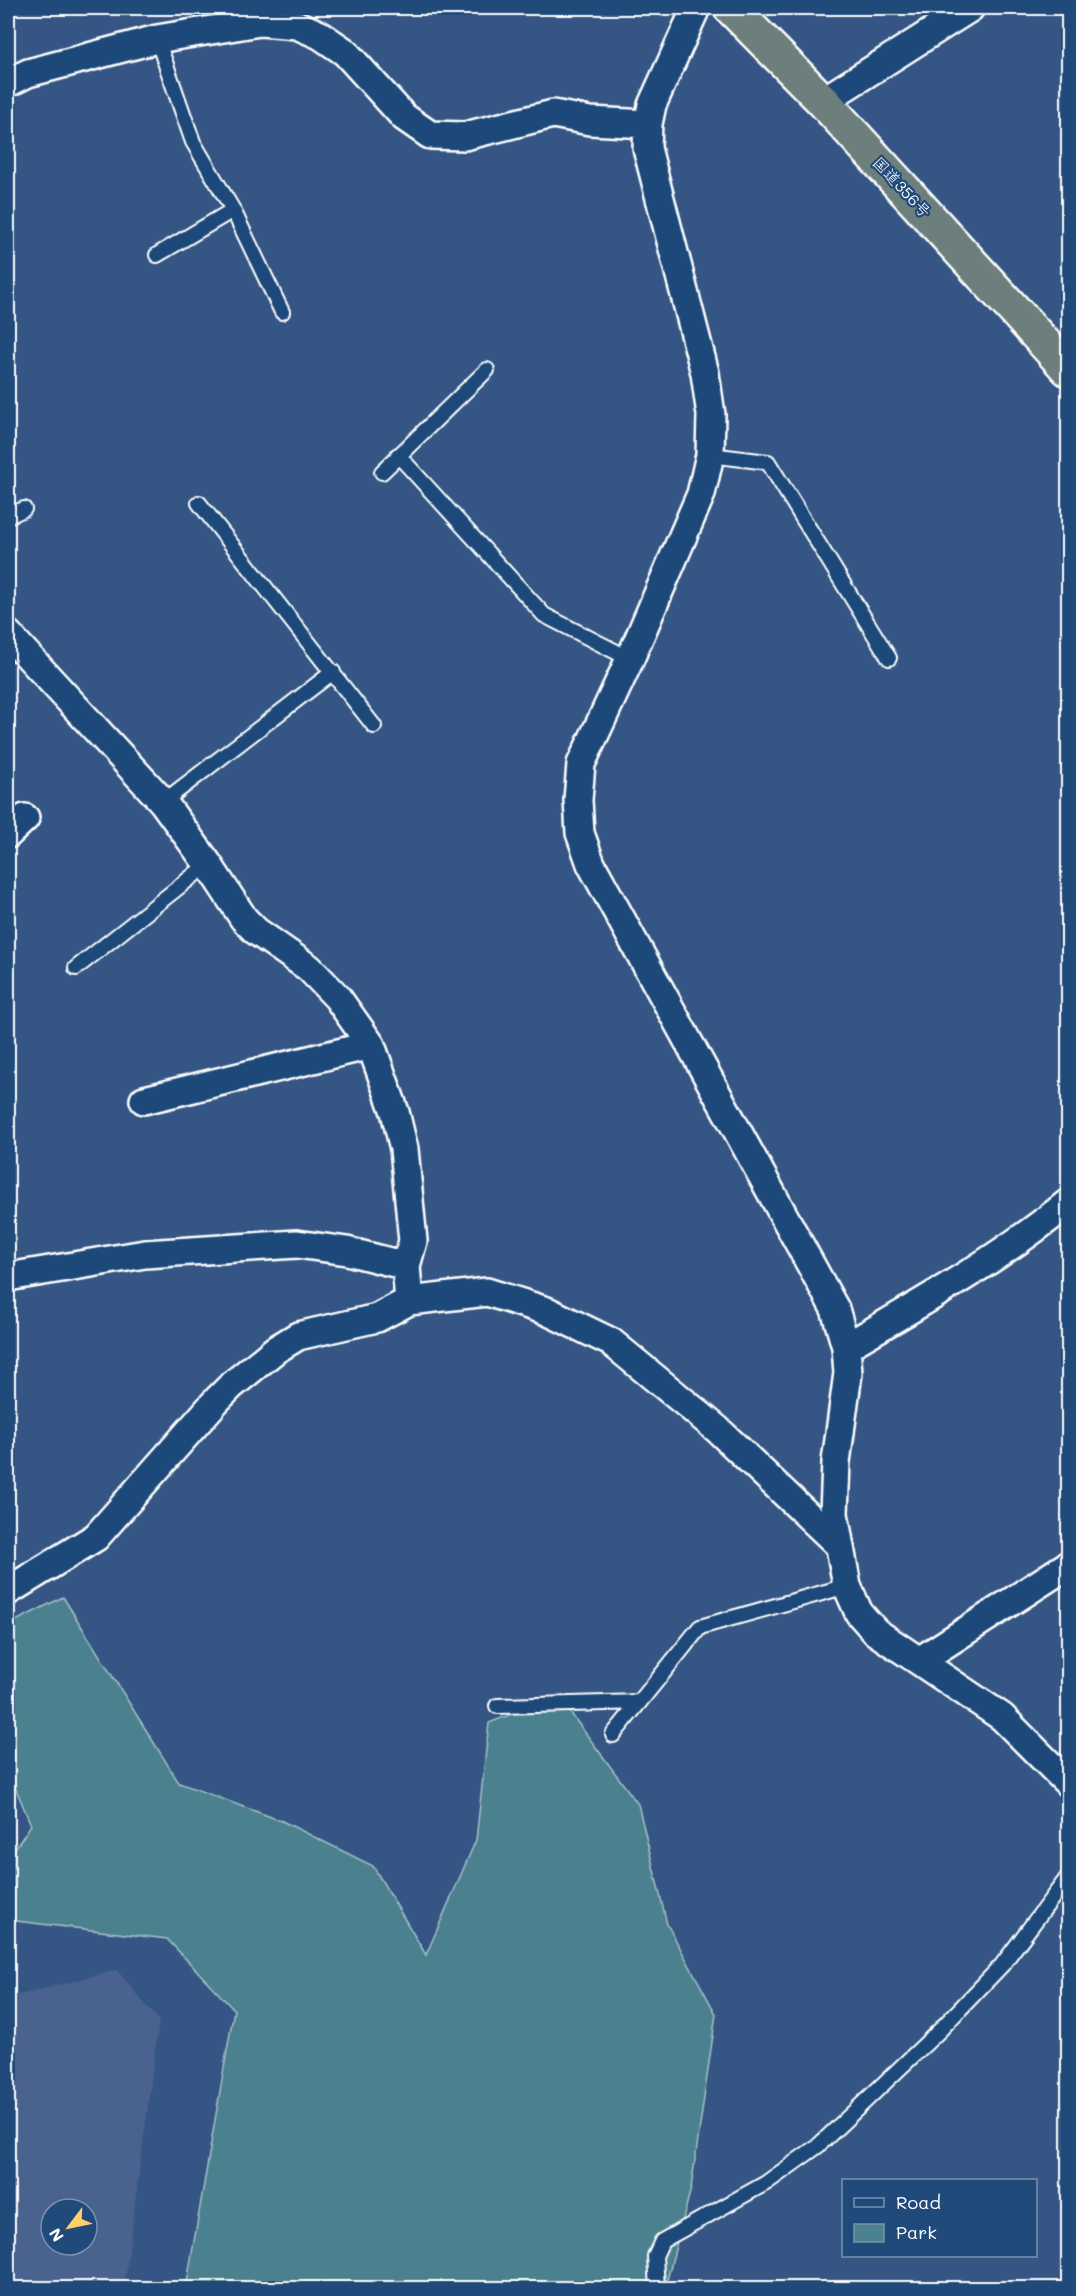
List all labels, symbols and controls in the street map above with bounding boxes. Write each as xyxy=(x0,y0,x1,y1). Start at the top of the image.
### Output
street label: 国道356号 xyxy=(869,152,936,222)
legend xyxy=(842,2179,1037,2257)
text: Road xyxy=(896,2190,941,2214)
north arrow xyxy=(39,2197,99,2257)
text: Park xyxy=(896,2220,937,2244)
text: N xyxy=(44,2224,68,2246)

